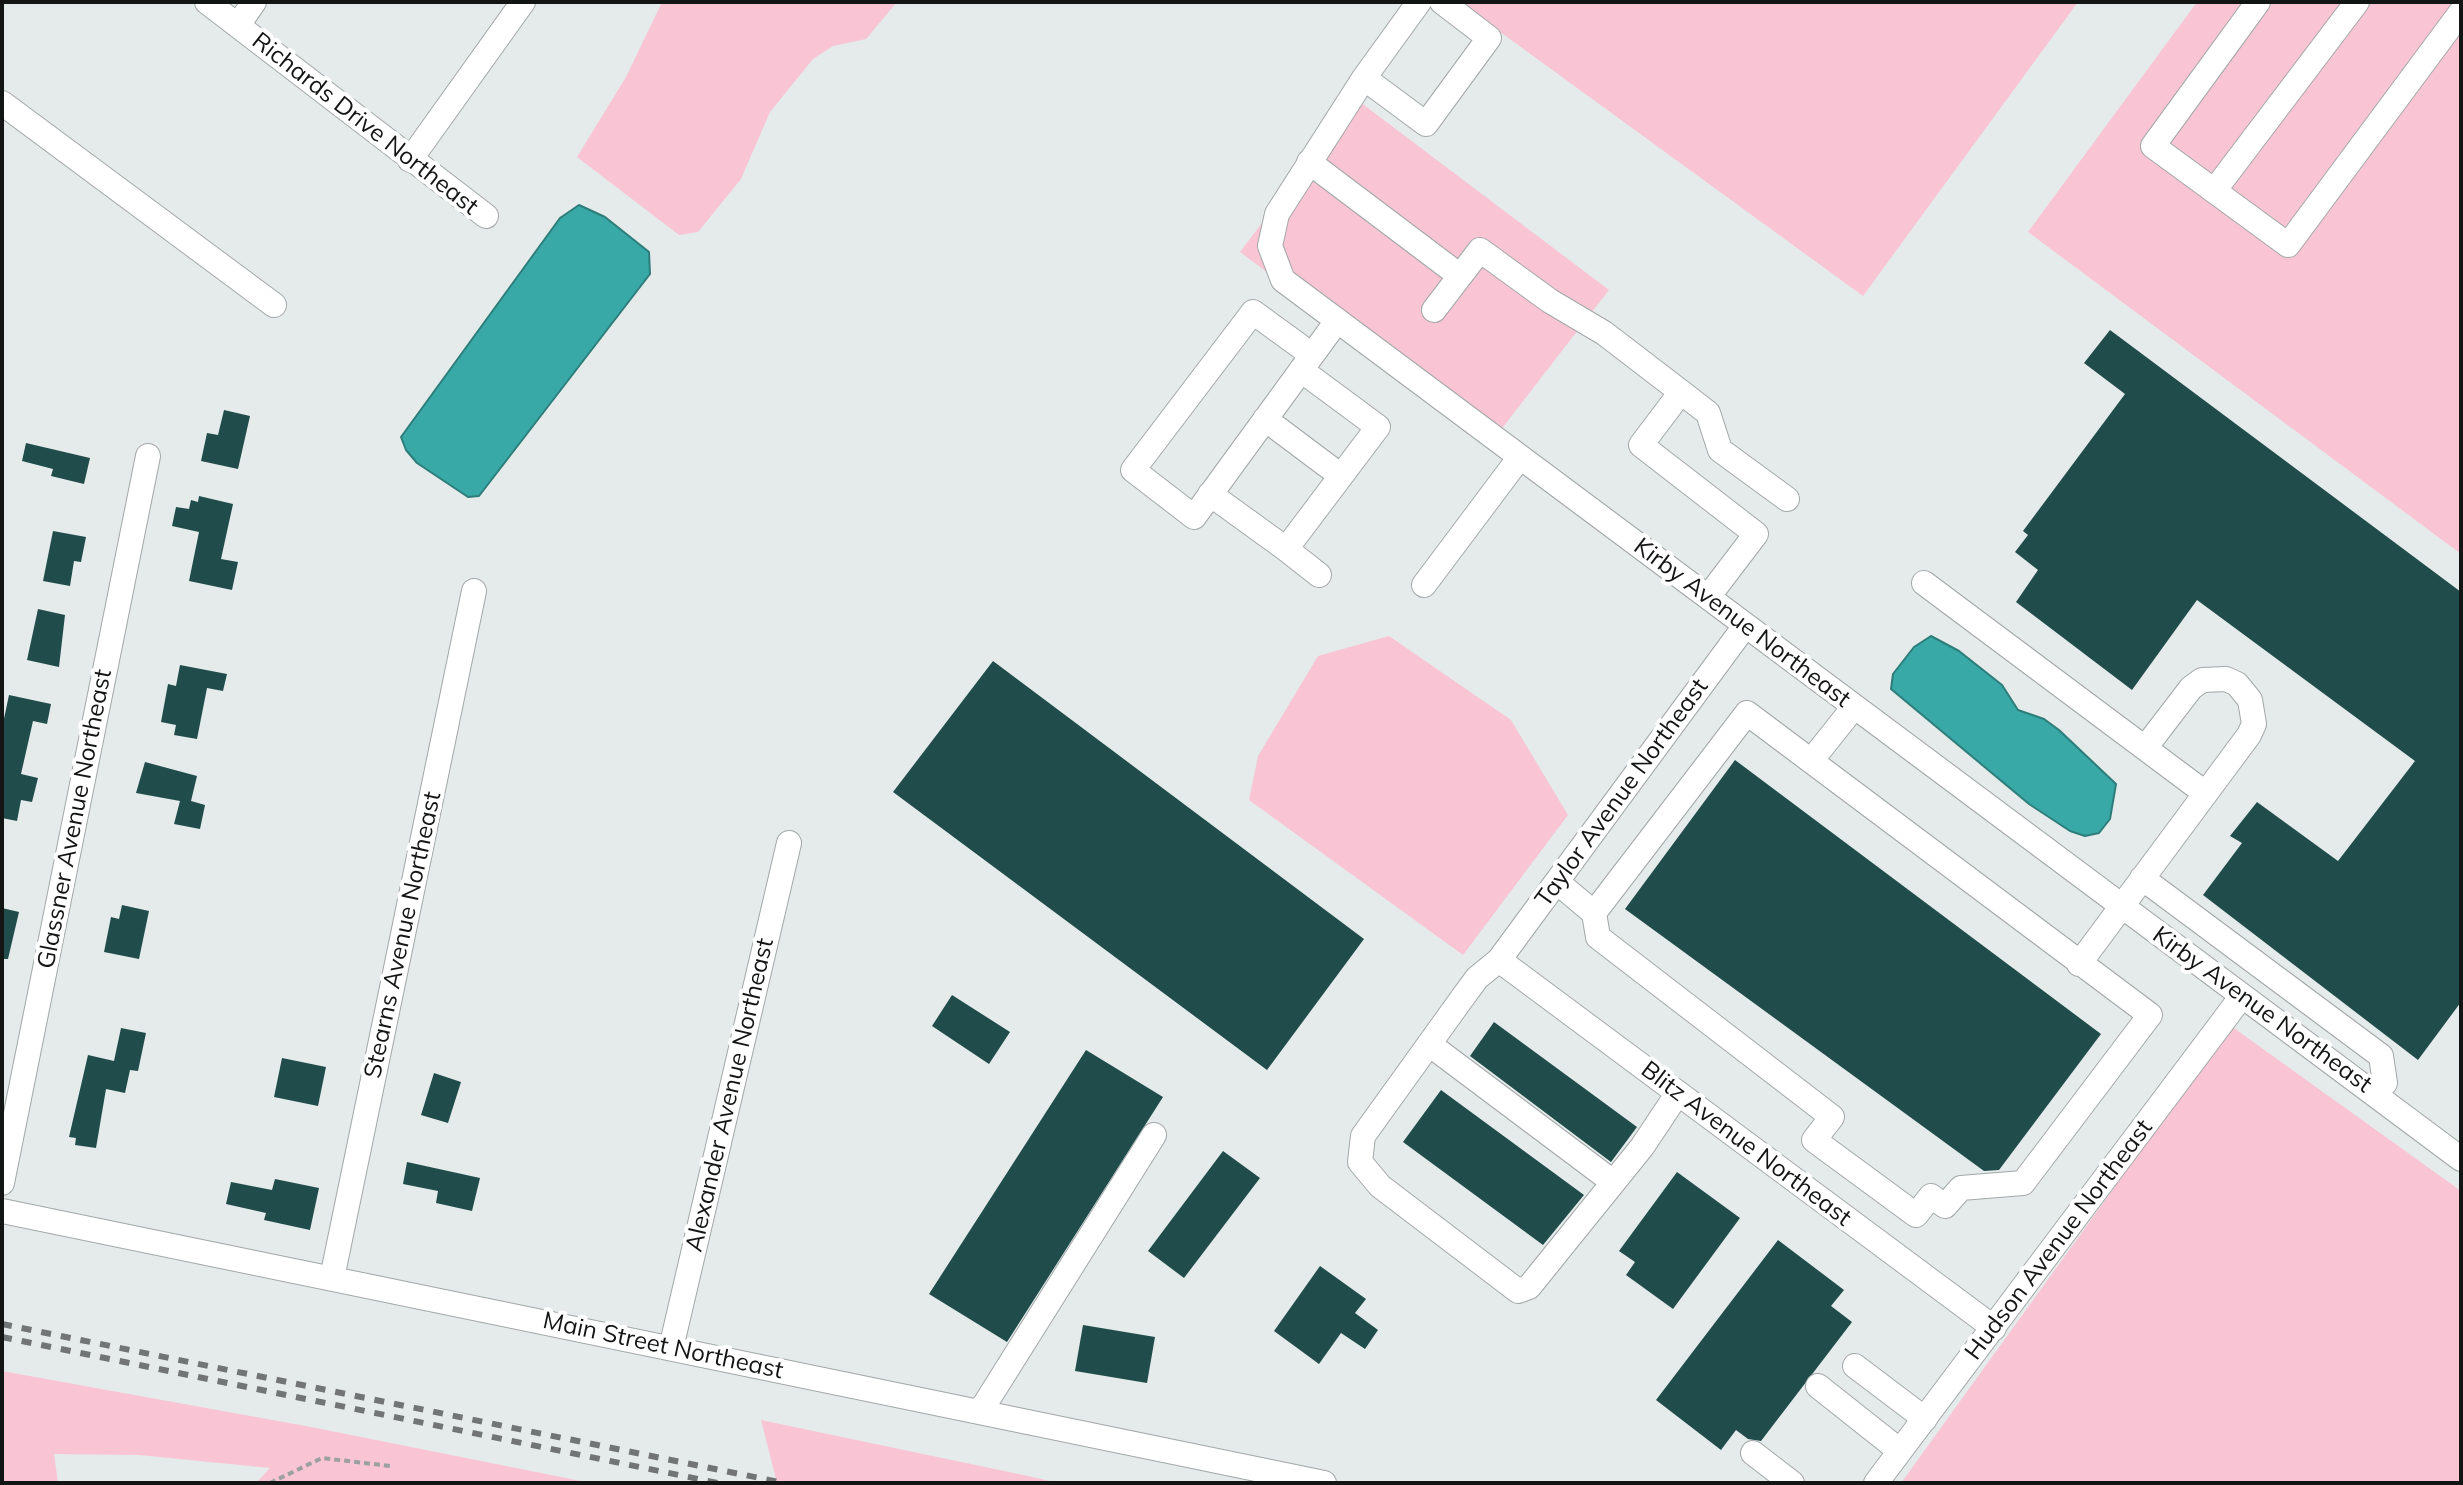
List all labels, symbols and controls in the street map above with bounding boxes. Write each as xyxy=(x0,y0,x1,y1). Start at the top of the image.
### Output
street label: Richards Drive Northeast xyxy=(246,27,484,221)
street label: Kirby Avenue Northeast xyxy=(1628,532,1856,714)
street label: Glassner Avenue Northeast xyxy=(32,667,118,971)
street label: Taylor Avenue Northeast xyxy=(1530,673,1714,913)
street label: Stearns Avenue Northeast xyxy=(359,789,447,1081)
street label: Kirby Avenue Northeast xyxy=(2147,921,2377,1099)
street label: Alexander Avenue Northeast xyxy=(680,935,780,1255)
street label: Blitz Avenue Northeast xyxy=(1635,1056,1857,1232)
street label: Hudson Avenue Northeast xyxy=(1959,1114,2159,1366)
street label: Main Street Northeast xyxy=(540,1306,786,1386)

